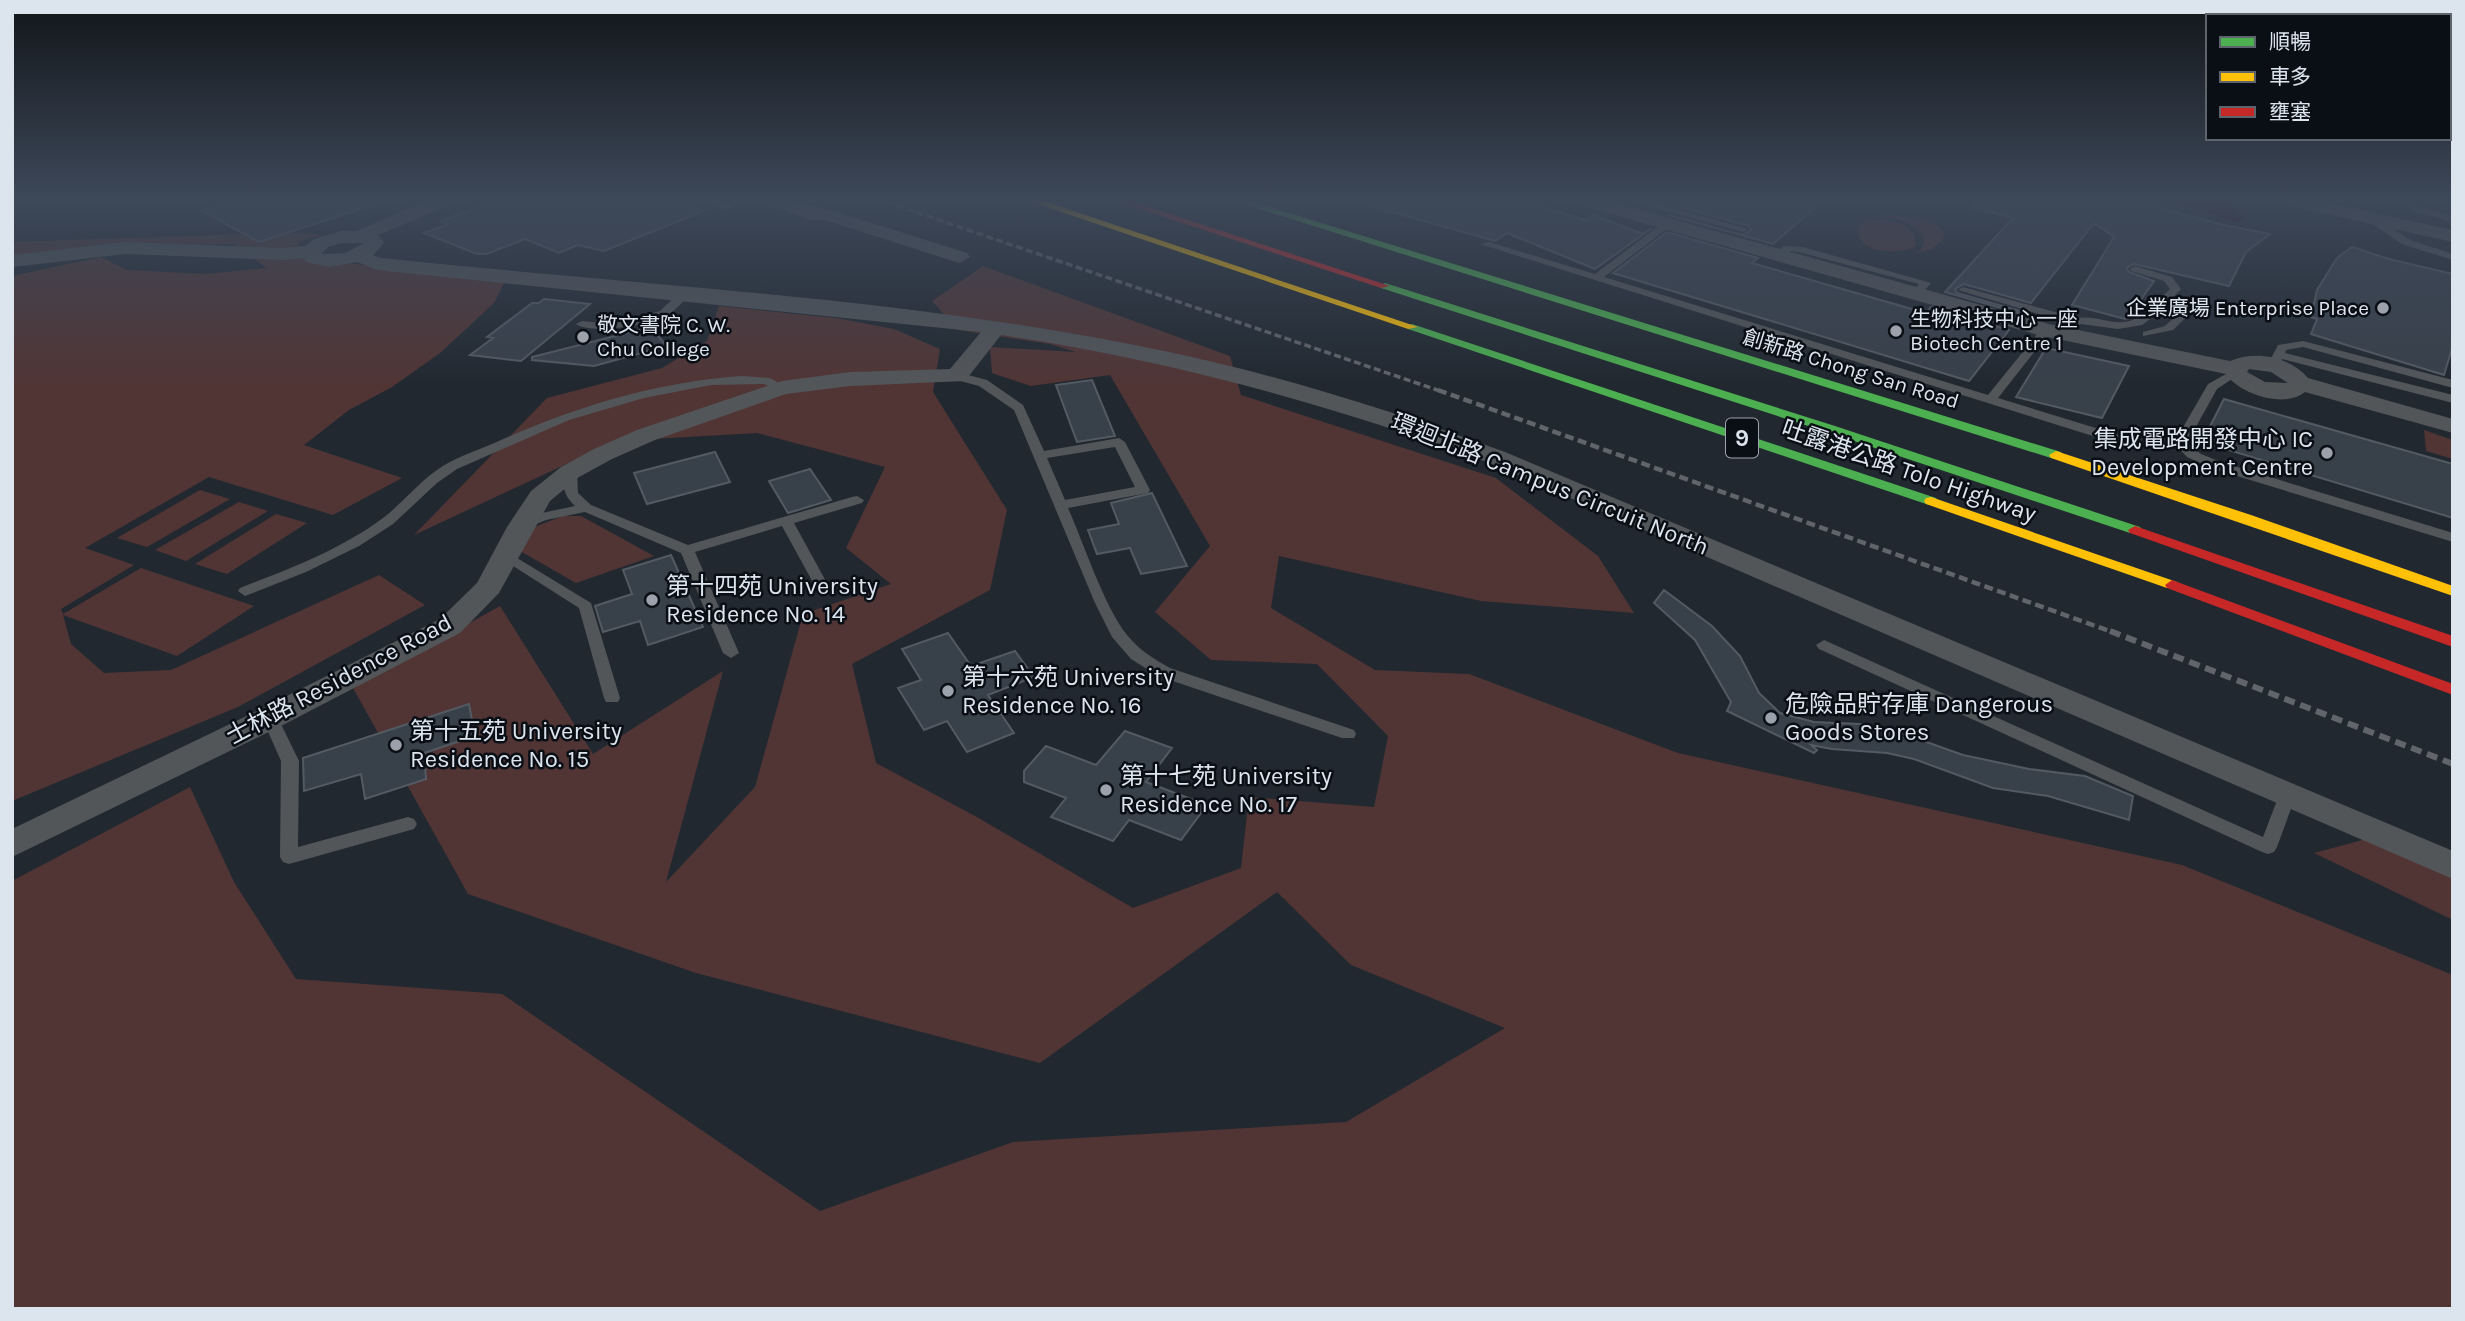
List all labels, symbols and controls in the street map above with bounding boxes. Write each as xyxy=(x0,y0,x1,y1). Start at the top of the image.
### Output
legend xyxy=(2206,14,2451,140)
text: 順暢 xyxy=(2269,30,2311,54)
text: 車多 xyxy=(2269,65,2311,89)
text: 壅塞 xyxy=(2269,100,2311,124)
place label: 企業廣場 Enterprise Place xyxy=(2126,296,2369,320)
marker: 企業廣場 Enterprise Place xyxy=(2375,300,2391,316)
place label: 生物科技中心一座 Biotech Centre 1 xyxy=(1910,307,2078,355)
place label: 敬文書院 C. W. Chu College xyxy=(597,313,730,361)
marker: 生物科技中心一座 Biotech Centre 1 xyxy=(1888,323,1904,339)
street label: 創新路 Chong San Road xyxy=(1740,325,1962,413)
marker: 敬文書院 C. W. Chu College xyxy=(575,329,591,345)
street label: 環迴北路 Campus Circuit North xyxy=(1387,407,1713,561)
street label: 吐露港公路 Tolo Highway xyxy=(1778,414,2040,528)
road number: 9 xyxy=(1726,418,1758,458)
place label: 集成電路開發中心 IC Development Centre xyxy=(2091,425,2313,481)
marker: 集成電路開發中心 IC Development Centre xyxy=(2319,445,2335,461)
place label: 第十四苑 University Residence No. 14 xyxy=(666,572,878,628)
marker: 第十四苑 University Residence No. 14 xyxy=(644,592,660,608)
street label: 士林路 Residence Road xyxy=(222,608,456,750)
place label: 第十六苑 University Residence No. 16 xyxy=(962,663,1174,719)
marker: 第十六苑 University Residence No. 16 xyxy=(940,683,956,699)
place label: 危險品貯存庫 Dangerous Goods Stores xyxy=(1785,690,2053,746)
marker: 危險品貯存庫 Dangerous Goods Stores xyxy=(1763,710,1779,726)
place label: 第十五苑 University Residence No. 15 xyxy=(410,717,622,773)
marker: 第十五苑 University Residence No. 15 xyxy=(388,737,404,753)
place label: 第十七苑 University Residence No. 17 xyxy=(1120,762,1332,818)
marker: 第十七苑 University Residence No. 17 xyxy=(1098,782,1114,798)

